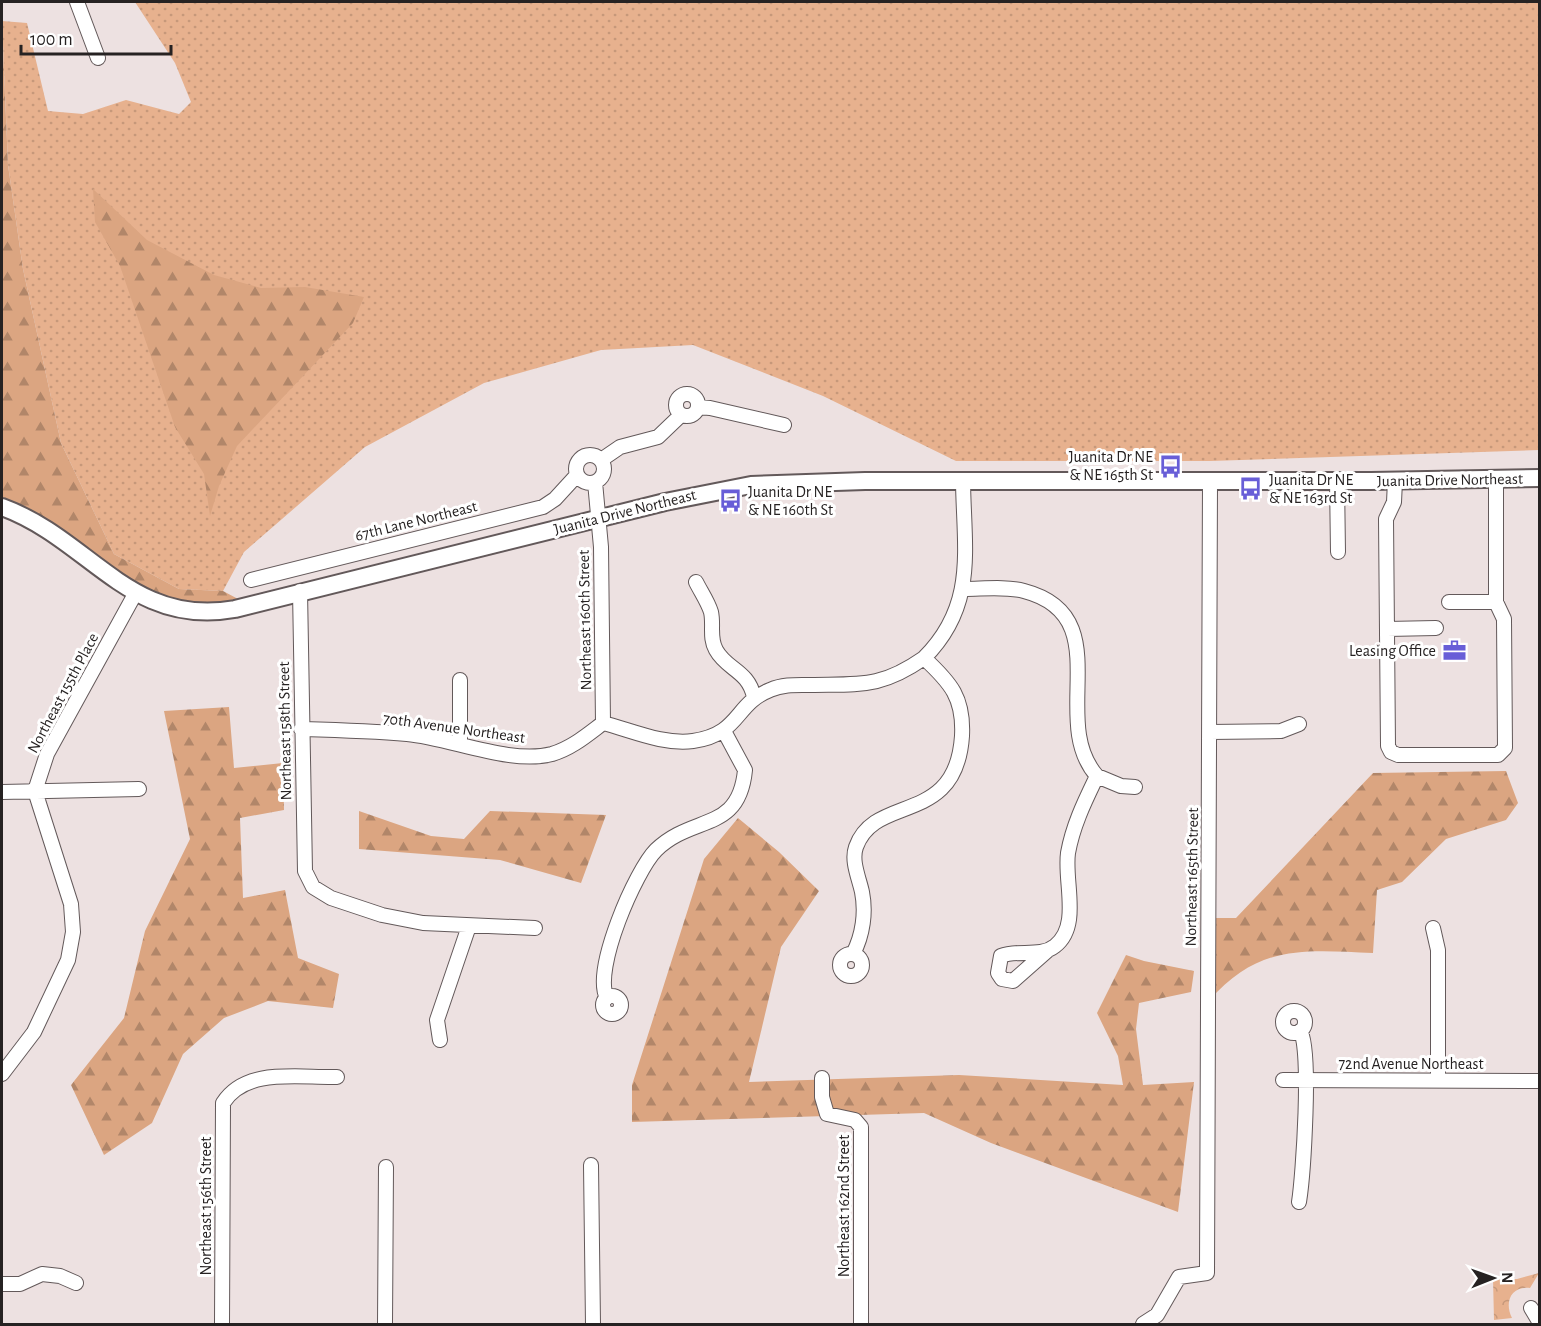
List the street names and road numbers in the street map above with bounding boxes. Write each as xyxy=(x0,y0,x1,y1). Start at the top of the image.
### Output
street label: Juanita Drive Northeast xyxy=(1377,471,1523,489)
street label: Juanita Drive Northeast xyxy=(552,487,698,537)
street label: 67th Lane Northeast xyxy=(353,498,479,544)
street label: Northeast 160th Street xyxy=(576,550,594,690)
street label: Northeast 155th Place xyxy=(25,630,101,756)
street label: Northeast 158th Street xyxy=(276,661,294,801)
street label: 70th Avenue Northeast xyxy=(382,710,526,746)
street label: Northeast 165th Street xyxy=(1183,807,1201,947)
street label: 72nd Avenue Northeast xyxy=(1338,1056,1484,1072)
street label: Northeast 162nd Street xyxy=(836,1135,852,1277)
street label: Northeast 156th Street xyxy=(198,1137,214,1275)

